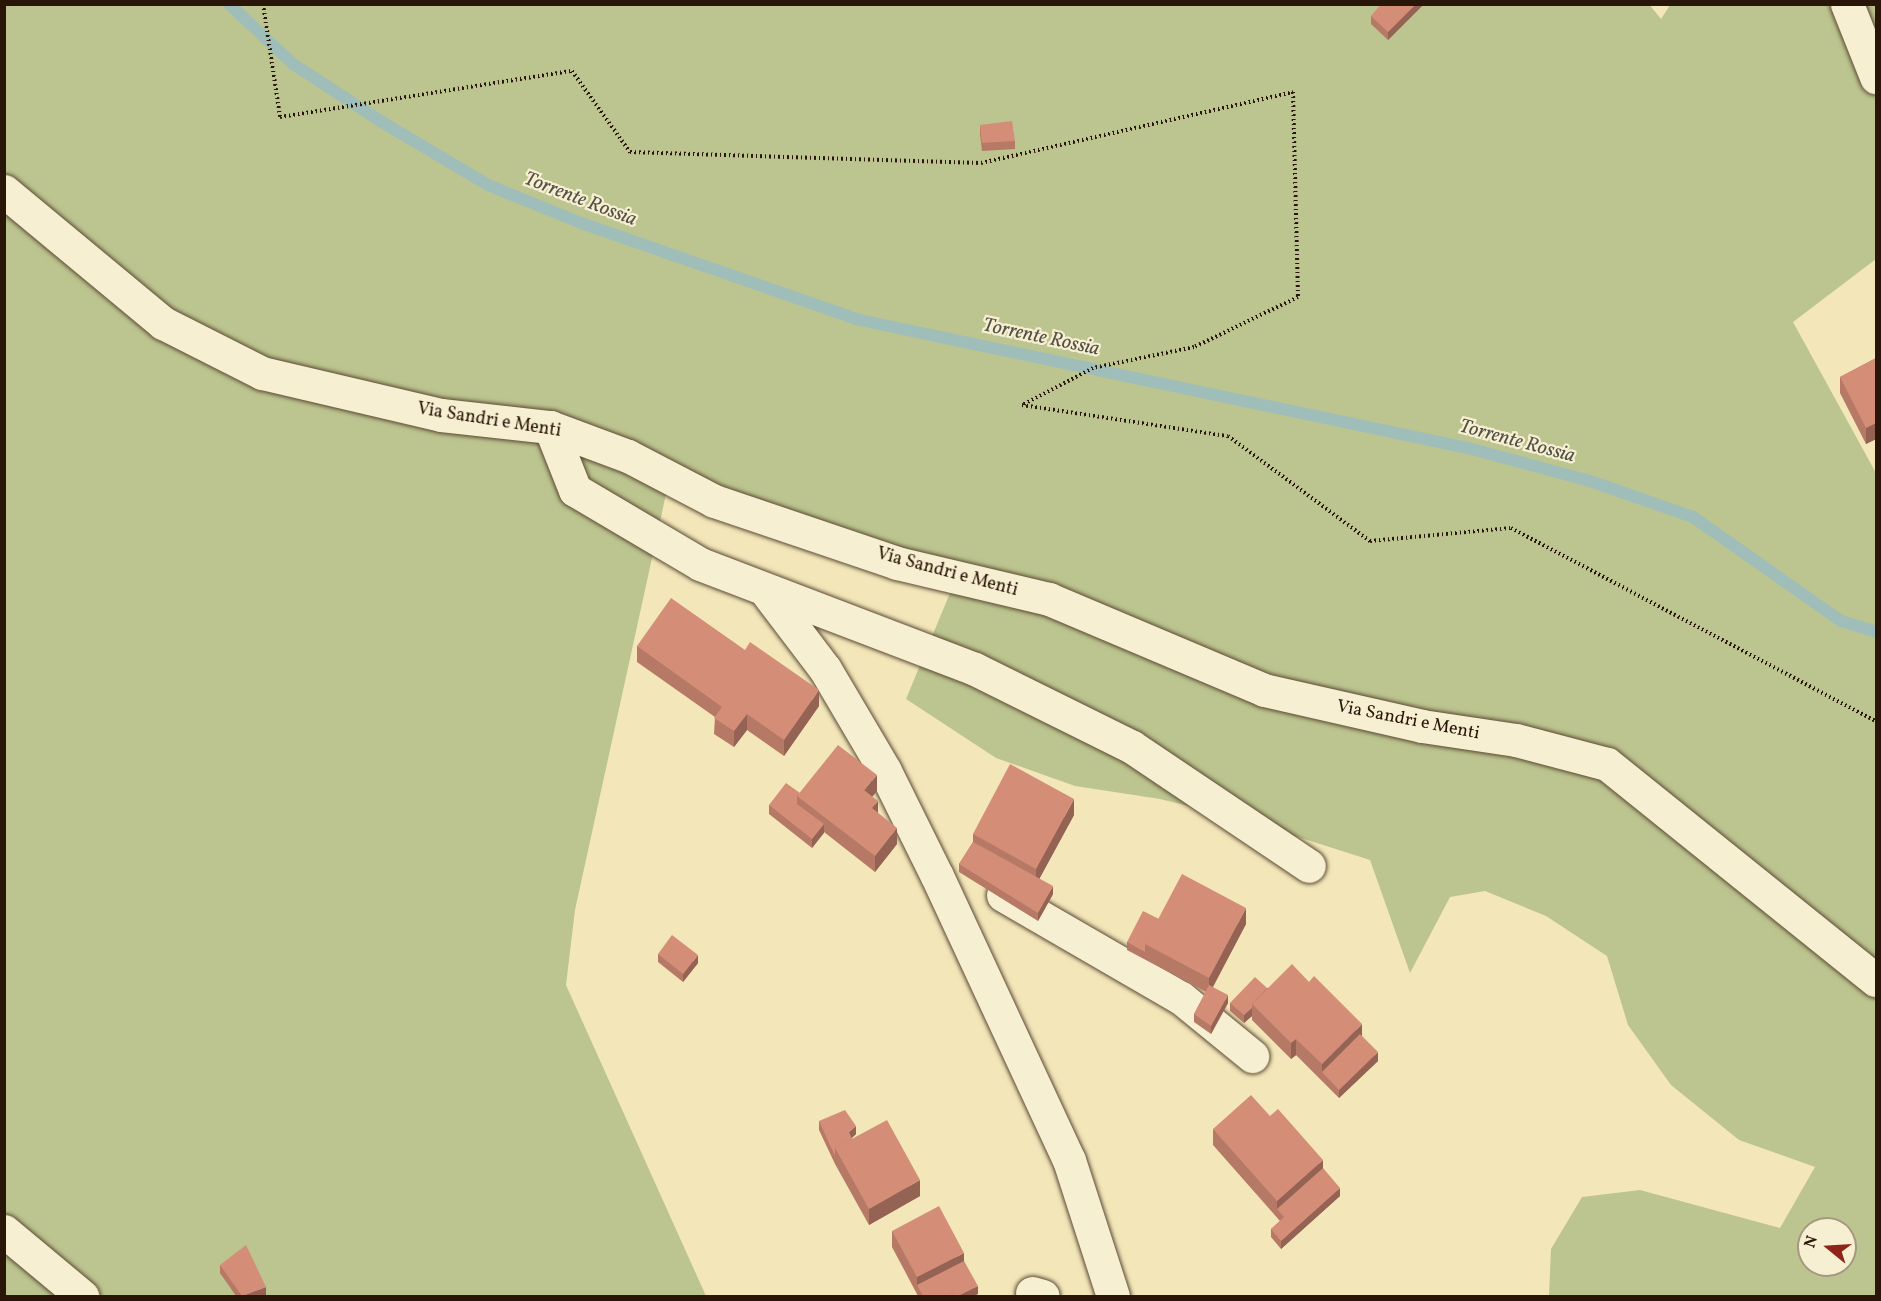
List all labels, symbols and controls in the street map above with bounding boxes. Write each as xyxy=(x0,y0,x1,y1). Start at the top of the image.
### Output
water label: Torrente Rossia xyxy=(520,168,640,232)
water label: Torrente Rossia xyxy=(980,314,1102,362)
street label: Via Sandri e Menti xyxy=(416,399,562,443)
water label: Torrente Rossia xyxy=(1457,415,1577,469)
street label: Via Sandri e Menti xyxy=(874,544,1020,602)
street label: Via Sandri e Menti xyxy=(1335,697,1481,745)
north arrow xyxy=(1797,1217,1857,1277)
text: N xyxy=(1800,1233,1824,1251)

